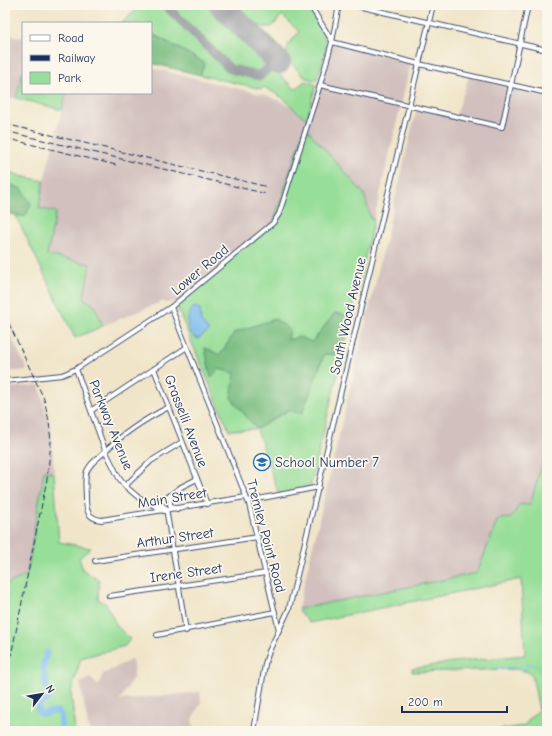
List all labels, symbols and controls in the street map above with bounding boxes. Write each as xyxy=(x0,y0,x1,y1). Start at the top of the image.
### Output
legend xyxy=(22,22,152,94)
text: Road xyxy=(58,31,84,45)
text: Railway xyxy=(58,51,96,65)
text: Park xyxy=(58,71,81,85)
street label: Lower Road xyxy=(168,241,232,299)
street label: South Wood Avenue xyxy=(326,256,370,376)
street label: Grasselli Avenue xyxy=(161,372,211,470)
street label: Parkway Avenue xyxy=(85,377,137,473)
school or university icon: School Number 7 xyxy=(252,452,272,472)
place label: School Number 7 xyxy=(275,454,379,471)
street label: Tremley Point Road xyxy=(243,477,289,595)
street label: Main Street xyxy=(136,484,209,512)
street label: Arthur Street xyxy=(135,524,216,552)
street label: Irene Street xyxy=(149,559,224,586)
north arrow xyxy=(22,674,62,714)
text: N xyxy=(43,683,58,696)
scale bar xyxy=(402,688,507,714)
text: 200 m xyxy=(408,695,443,709)

